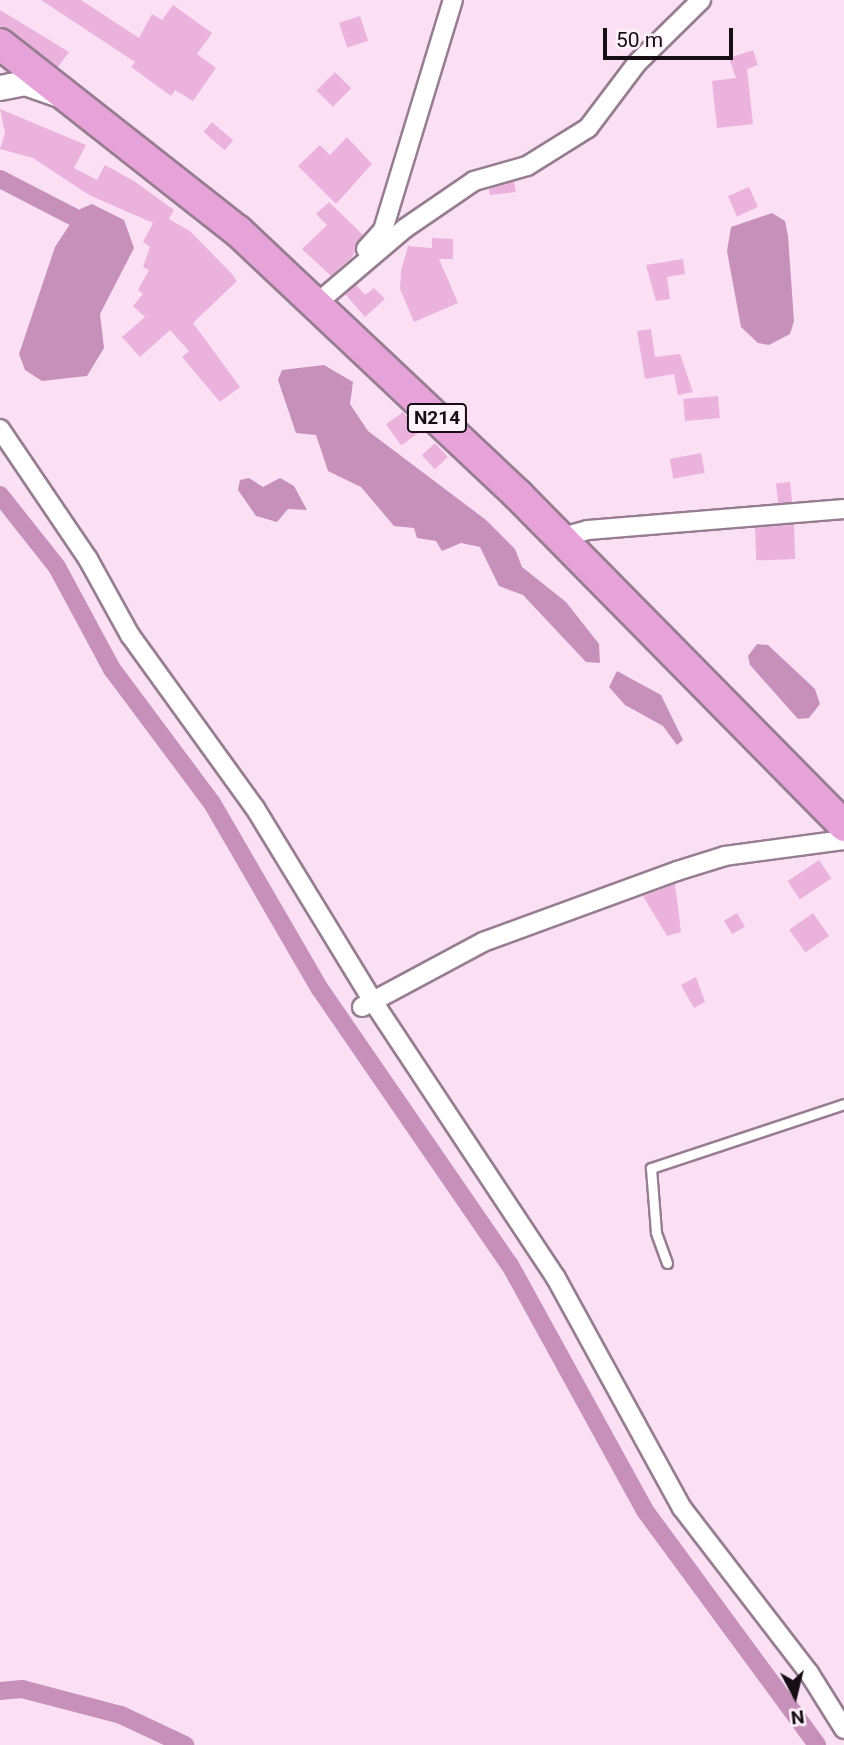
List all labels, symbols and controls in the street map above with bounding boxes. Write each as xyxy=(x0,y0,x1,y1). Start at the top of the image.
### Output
scale bar xyxy=(606,14,736,58)
text: 50 m xyxy=(616,28,663,52)
road number: N214 xyxy=(406,402,468,434)
north arrow xyxy=(760,1661,830,1731)
text: N xyxy=(790,1705,806,1730)

